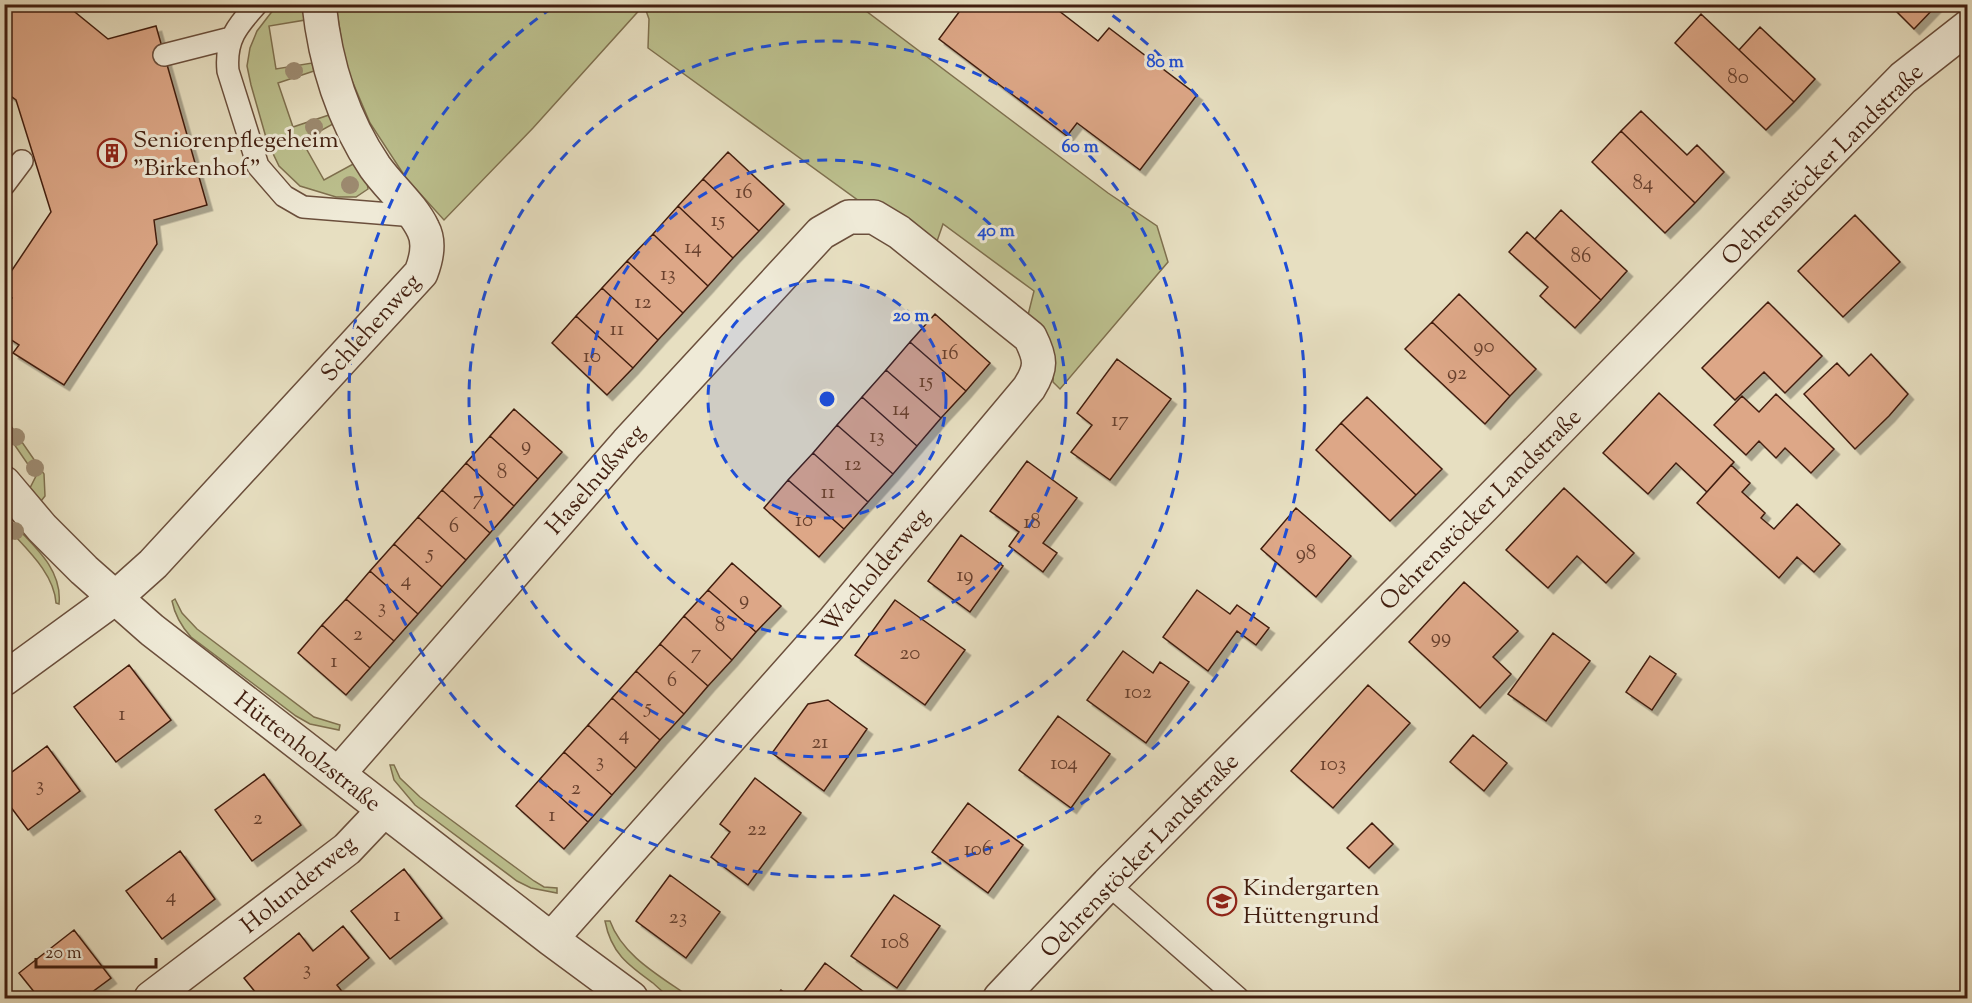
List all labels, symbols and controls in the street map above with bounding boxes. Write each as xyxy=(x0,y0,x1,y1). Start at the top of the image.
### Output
text: 80 m xyxy=(1146,50,1184,76)
street label: Oehrenstöcker Landstraße xyxy=(1715,57,1932,274)
house number: 80 xyxy=(1727,63,1749,93)
place label: Seniorenpflegeheim "Birkenhof" xyxy=(133,124,339,186)
text: 60 m xyxy=(1061,135,1099,161)
building icon: Seniorenpflegeheim "Birkenhof" xyxy=(96,137,128,169)
house number: 84 xyxy=(1633,169,1653,199)
house number: 16 xyxy=(735,178,753,208)
house number: 15 xyxy=(711,206,725,236)
text: 40 m xyxy=(976,219,1015,245)
house number: 14 xyxy=(684,233,702,263)
house number: 86 xyxy=(1571,242,1591,272)
house number: 13 xyxy=(660,260,676,290)
street label: Schlehenweg xyxy=(314,266,430,390)
house number: 12 xyxy=(635,288,652,318)
text: 20 m xyxy=(893,304,929,330)
house number: 11 xyxy=(610,315,624,345)
house number: 90 xyxy=(1473,332,1495,362)
house number: 16 xyxy=(941,339,959,369)
house number: 10 xyxy=(583,342,601,372)
house number: 92 xyxy=(1447,359,1467,389)
house number: 15 xyxy=(919,367,933,397)
centre of rings xyxy=(817,389,837,409)
house number: 14 xyxy=(892,395,910,425)
street label: Oehrenstöcker Landstraße xyxy=(1373,402,1590,619)
house number: 17 xyxy=(1111,406,1129,436)
street label: Haselnußweg xyxy=(539,417,655,543)
house number: 13 xyxy=(869,422,885,452)
house number: 9 xyxy=(521,431,531,461)
house number: 12 xyxy=(845,450,862,480)
house number: 8 xyxy=(497,458,507,488)
house number: 11 xyxy=(821,478,835,508)
house number: 7 xyxy=(473,485,484,515)
street label: Wacholderweg xyxy=(814,501,939,641)
house number: 10 xyxy=(795,506,813,536)
house number: 18 xyxy=(1023,508,1041,538)
house number: 6 xyxy=(449,512,459,542)
house number: 5 xyxy=(425,539,434,569)
house number: 98 xyxy=(1296,539,1316,569)
house number: 19 xyxy=(956,561,974,591)
house number: 4 xyxy=(401,566,411,596)
house number: 9 xyxy=(739,585,749,615)
house number: 3 xyxy=(378,593,386,623)
house number: 8 xyxy=(715,611,725,641)
house number: 2 xyxy=(353,620,363,650)
house number: 99 xyxy=(1431,623,1451,653)
house number: 7 xyxy=(691,639,702,669)
house number: 20 xyxy=(900,639,920,669)
house number: 1 xyxy=(330,647,338,677)
house number: 6 xyxy=(667,666,677,696)
house number: 102 xyxy=(1124,678,1152,708)
street label: Hüttenholzstraße xyxy=(226,684,388,821)
house number: 5 xyxy=(643,693,652,723)
house number: 1 xyxy=(118,700,126,730)
house number: 4 xyxy=(619,720,629,750)
house number: 21 xyxy=(812,728,828,758)
street label: Oehrenstöcker Landstraße xyxy=(1033,746,1248,967)
house number: 3 xyxy=(596,747,604,777)
house number: 104 xyxy=(1050,749,1078,779)
house number: 103 xyxy=(1320,750,1346,780)
house number: 3 xyxy=(36,771,44,801)
house number: 2 xyxy=(571,774,581,804)
house number: 1 xyxy=(548,801,556,831)
house number: 2 xyxy=(253,804,263,834)
house number: 22 xyxy=(747,815,767,845)
street label: Holunderweg xyxy=(234,828,365,943)
house number: 106 xyxy=(964,835,992,865)
place label: Kindergarten Hüttengrund xyxy=(1243,872,1380,934)
house number: 4 xyxy=(166,882,176,912)
school or university icon: Kindergarten Hüttengrund xyxy=(1206,885,1238,917)
house number: 1 xyxy=(393,901,401,931)
house number: 23 xyxy=(669,903,687,933)
house number: 108 xyxy=(881,928,909,958)
scale bar xyxy=(36,931,156,969)
text: 20 m xyxy=(45,941,82,967)
house number: 3 xyxy=(303,955,311,985)

